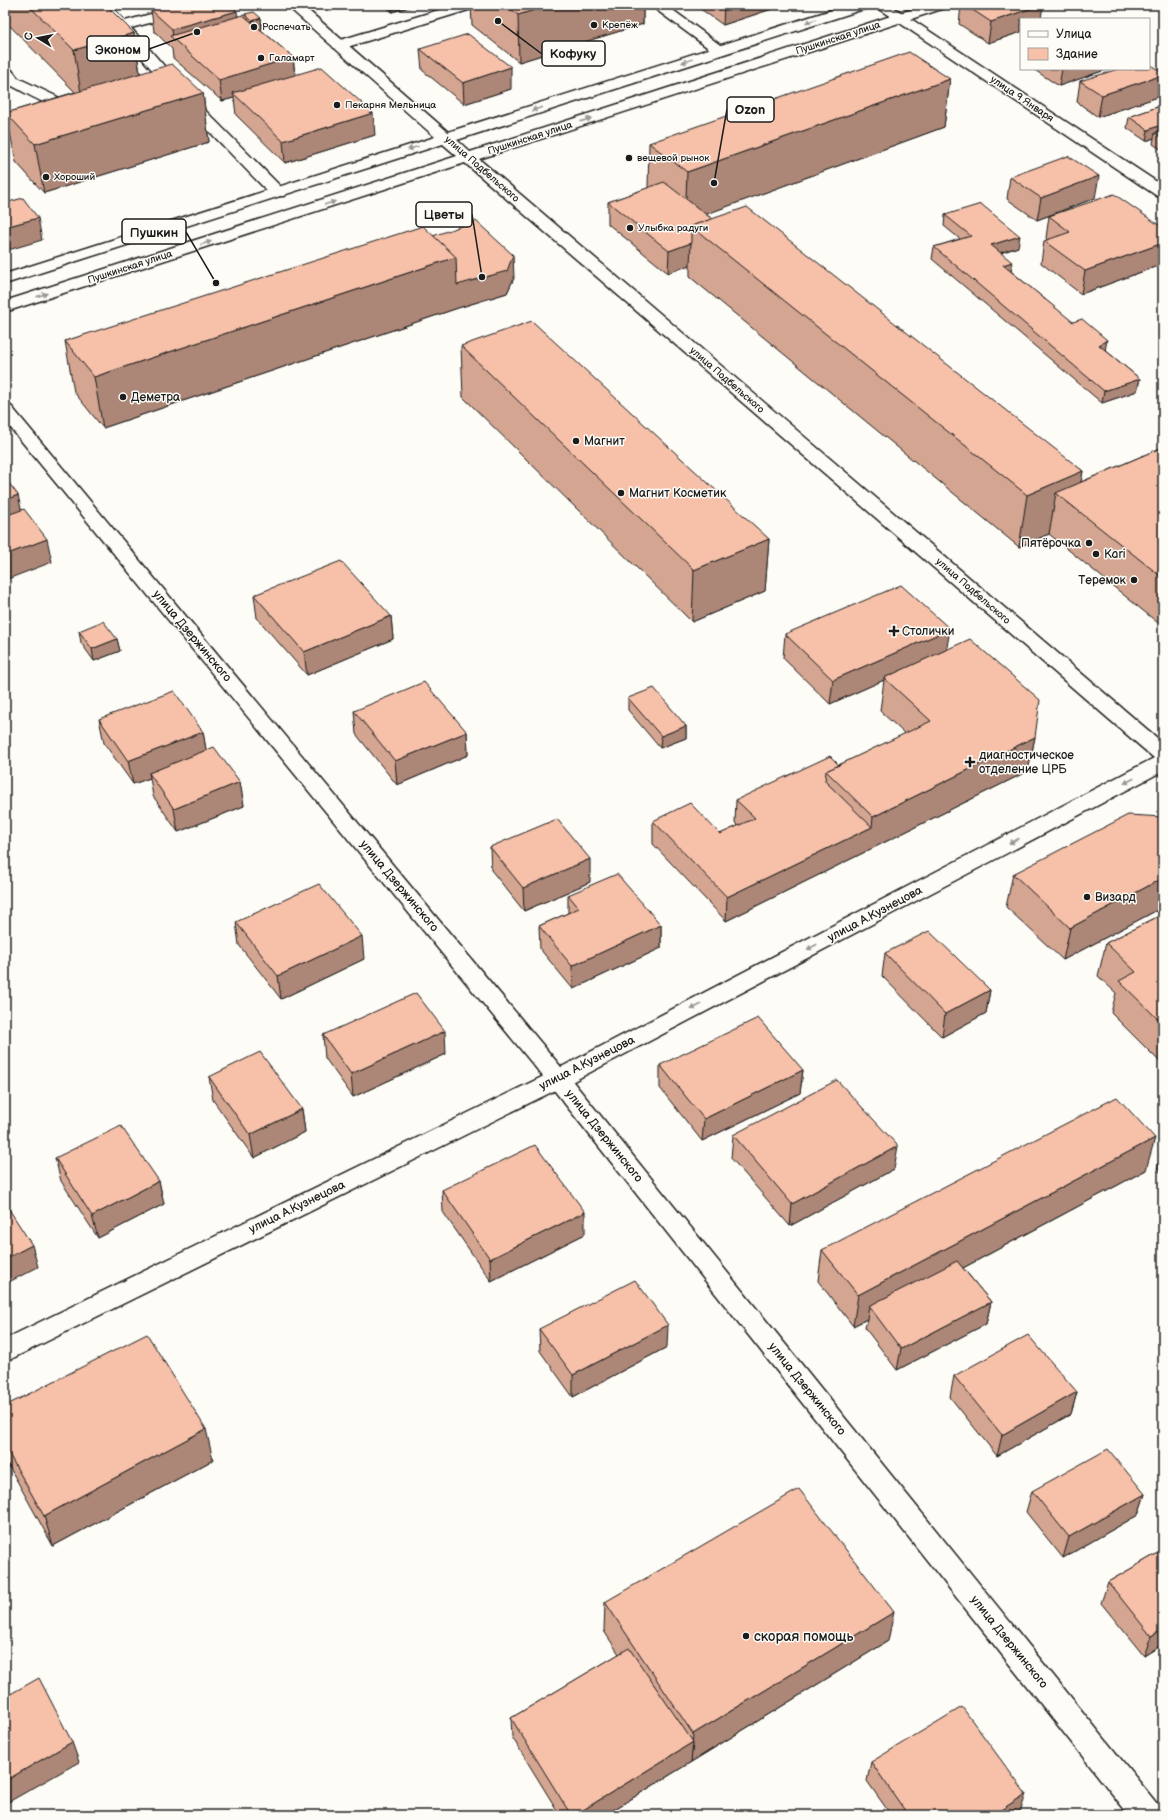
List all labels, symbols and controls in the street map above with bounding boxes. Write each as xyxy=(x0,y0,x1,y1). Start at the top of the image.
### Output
north arrow xyxy=(18,18,58,58)
one-way arrow xyxy=(805,18,817,24)
legend xyxy=(1020,18,1150,70)
place label: Крепёж xyxy=(602,19,638,31)
street label: Пушкинская улица xyxy=(794,19,882,57)
marker: Крепёж xyxy=(589,20,599,30)
place label: Роспечать xyxy=(262,21,311,33)
marker: Роспечать xyxy=(249,22,259,32)
text: Улица xyxy=(1056,27,1092,42)
text: С xyxy=(22,31,36,41)
callout: Эконом xyxy=(87,36,149,61)
callout: Кофуку xyxy=(542,41,605,66)
text: Эконом xyxy=(95,42,141,58)
text: Кофуку xyxy=(550,46,597,62)
text: Здание xyxy=(1056,47,1098,62)
place label: Галамарт xyxy=(269,52,315,64)
marker: Галамарт xyxy=(256,53,266,63)
one-way arrow xyxy=(681,58,693,64)
street label: улица 9 Января xyxy=(988,73,1056,125)
callout: Ozon xyxy=(727,97,774,122)
place label: Пекарня Мельница xyxy=(345,99,436,111)
marker: Пекарня Мельница xyxy=(332,100,342,110)
text: Ozon xyxy=(735,102,765,118)
one-way arrow xyxy=(531,106,543,112)
one-way arrow xyxy=(581,116,593,122)
street label: Пушкинская улица xyxy=(486,119,574,157)
street label: улица Подбельского xyxy=(442,133,522,205)
one-way arrow xyxy=(407,146,419,152)
place label: вещевой рынок xyxy=(637,152,710,164)
marker: вещевой рынок xyxy=(624,153,634,163)
place label: Хороший xyxy=(54,171,95,183)
marker: Хороший xyxy=(41,172,51,182)
one-way arrow xyxy=(324,199,336,205)
callout: Цветы xyxy=(416,202,472,227)
text: Цветы xyxy=(424,207,464,223)
callout: Пушкин xyxy=(122,219,186,244)
place label: Улыбка радуги xyxy=(638,222,708,234)
marker: Улыбка радуги xyxy=(625,223,635,233)
text: Пушкин xyxy=(130,225,178,241)
one-way arrow xyxy=(200,239,212,245)
street label: Пушкинская улица xyxy=(86,248,174,286)
one-way arrow xyxy=(36,292,48,298)
street label: улица Подбельского xyxy=(687,344,767,416)
place label: Деметра xyxy=(131,390,180,405)
marker: Деметра xyxy=(118,392,128,402)
place label: Магнит xyxy=(584,434,625,449)
marker: Магнит xyxy=(571,436,581,446)
place label: Магнит Косметик xyxy=(629,486,727,501)
marker: Магнит Косметик xyxy=(616,488,626,498)
place label: Пятёрочка xyxy=(1021,536,1081,551)
marker: Пятёрочка xyxy=(1084,538,1094,548)
place label: Kari xyxy=(1104,547,1126,562)
marker: Kari xyxy=(1091,549,1101,559)
street label: улица Подбельского xyxy=(933,555,1013,627)
place label: Теремок xyxy=(1078,573,1127,588)
marker: Теремок xyxy=(1129,575,1139,585)
street label: улица Дзержинского xyxy=(149,587,235,685)
place label: Столички xyxy=(902,624,954,639)
marker: Столички xyxy=(889,626,899,636)
place label: диагностическое отделение ЦРБ xyxy=(979,748,1074,777)
marker: диагностическое отделение ЦРБ xyxy=(964,756,976,768)
one-way arrow xyxy=(1123,778,1135,784)
street label: улица Дзержинского xyxy=(356,837,442,935)
one-way arrow xyxy=(1008,838,1020,844)
street label: улица А.Кузнецова xyxy=(825,883,925,945)
place label: Визард xyxy=(1095,890,1137,905)
marker: Визард xyxy=(1082,892,1092,902)
one-way arrow xyxy=(806,943,818,950)
one-way arrow xyxy=(691,1003,702,1010)
street label: улица А.Кузнецова xyxy=(537,1032,637,1094)
street label: улица Дзержинского xyxy=(562,1087,646,1185)
street label: улица А.Кузнецова xyxy=(246,1177,348,1237)
street label: улица Дзержинского xyxy=(765,1340,849,1438)
street label: улица Дзержинского xyxy=(967,1593,1051,1691)
place label: скорая помощь xyxy=(754,1628,854,1645)
marker: скорая помощь xyxy=(741,1631,751,1641)

